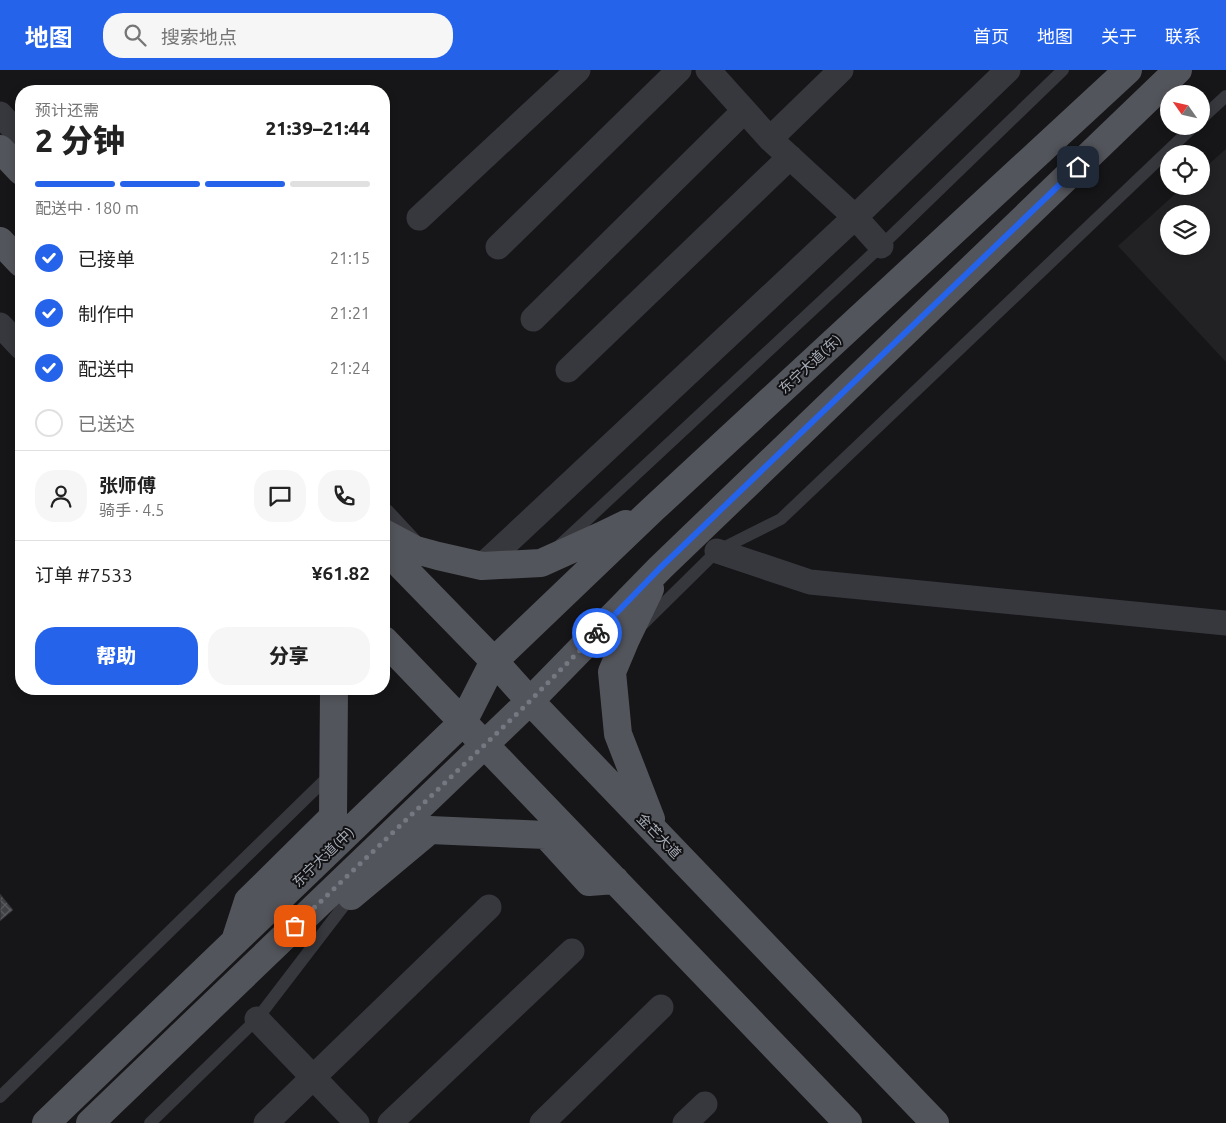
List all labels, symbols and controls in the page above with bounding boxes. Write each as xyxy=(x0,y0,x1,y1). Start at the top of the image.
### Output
search box xyxy=(103,13,453,58)
icon: search xyxy=(121,21,149,49)
text: 地图 xyxy=(25,24,73,51)
text: 搜索地点 xyxy=(161,26,237,48)
text: 首页 xyxy=(973,26,1009,46)
text: 地图 xyxy=(1037,26,1073,46)
text: 关于 xyxy=(1101,26,1137,46)
text: 联系 xyxy=(1165,26,1201,46)
north arrow xyxy=(1160,85,1210,135)
map controls xyxy=(1160,85,1210,255)
text: 预计还需 xyxy=(35,101,99,119)
text: 21:39–21:44 xyxy=(265,117,370,139)
text: 2 分钟 xyxy=(35,122,125,158)
button: locate xyxy=(1160,145,1210,195)
pin xyxy=(1057,146,1099,188)
icon: home xyxy=(1064,153,1092,181)
text: 配送中 · 180 m xyxy=(35,199,139,217)
button: layers xyxy=(1160,205,1210,255)
icon: check xyxy=(35,244,63,272)
text: 已接单 xyxy=(78,248,135,270)
text: 21:15 xyxy=(330,249,370,267)
icon: check xyxy=(35,299,63,327)
text: 制作中 xyxy=(78,303,135,325)
text: 21:21 xyxy=(330,304,370,322)
street label: 东宁大道(东) xyxy=(776,331,844,397)
icon: check xyxy=(35,354,63,382)
text: 配送中 xyxy=(78,358,135,380)
text: 21:24 xyxy=(330,359,370,377)
text: 已送达 xyxy=(78,413,135,435)
button: person xyxy=(35,470,87,522)
button: chat xyxy=(254,470,306,522)
button: phone xyxy=(318,470,370,522)
text: 张师傅 xyxy=(99,474,156,496)
text: 骑手 · 4.5 xyxy=(99,501,164,519)
text: ¥61.82 xyxy=(312,562,370,584)
text: 订单 #7533 xyxy=(35,564,133,586)
courier xyxy=(572,608,622,658)
icon: bike xyxy=(583,619,611,647)
button: 帮助 xyxy=(35,627,198,685)
button: 分享 xyxy=(208,627,370,685)
street label: 金芒大道 xyxy=(634,810,684,862)
street label: 东宁大道(中) xyxy=(289,824,357,890)
pin xyxy=(274,905,316,947)
icon: bag xyxy=(281,912,309,940)

